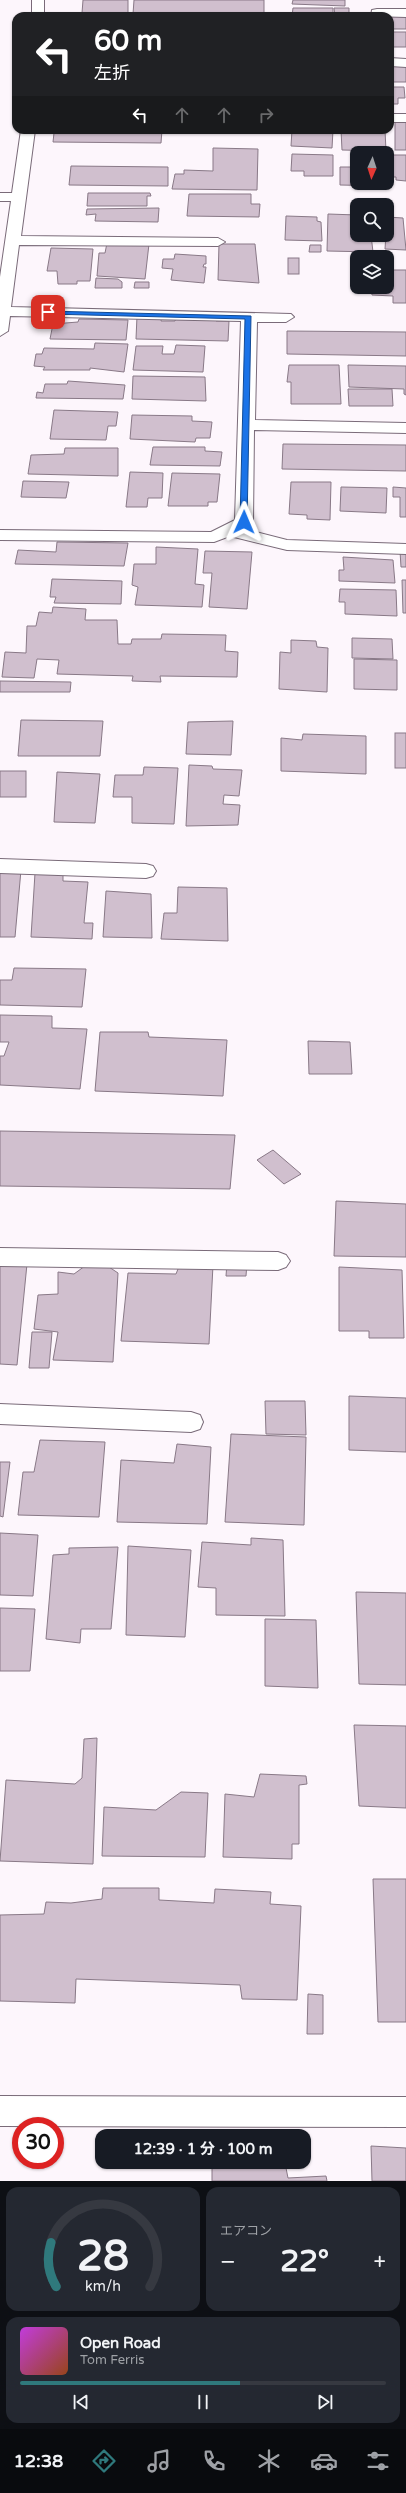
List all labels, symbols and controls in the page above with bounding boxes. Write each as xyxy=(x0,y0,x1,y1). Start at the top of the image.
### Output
text: 60 m xyxy=(94,24,162,58)
icon: left xyxy=(28,28,80,80)
text: 左折 xyxy=(94,62,130,84)
icon: left xyxy=(129,104,151,126)
icon: ahead xyxy=(171,104,193,126)
icon: ahead xyxy=(213,104,235,126)
icon: right xyxy=(255,104,277,126)
north arrow xyxy=(350,146,394,190)
map controls xyxy=(350,146,394,294)
button: search xyxy=(350,198,394,242)
button: layers xyxy=(350,250,394,294)
pin xyxy=(31,295,65,329)
icon: arrive xyxy=(37,301,59,323)
position arrow xyxy=(223,501,265,543)
speed limit sign: 30 xyxy=(12,2117,64,2169)
text: 12:39 · 1 分 · 100 m xyxy=(133,2140,273,2158)
text: エアコン xyxy=(220,2223,272,2239)
text: 28 xyxy=(77,2232,129,2282)
text: 22° xyxy=(280,2243,329,2280)
text: − xyxy=(220,2249,236,2275)
text: + xyxy=(374,2249,386,2275)
text: km/h xyxy=(85,2278,121,2295)
text: Open Road xyxy=(80,2334,161,2352)
text: Tom Ferris xyxy=(80,2352,144,2368)
icon: previous xyxy=(70,2391,92,2413)
icon: pause xyxy=(192,2391,214,2413)
icon: next xyxy=(314,2391,336,2413)
icon: directions xyxy=(90,2447,118,2475)
icon: music xyxy=(145,2447,173,2475)
icon: phone xyxy=(200,2447,228,2475)
icon: climate xyxy=(255,2447,283,2475)
icon: car xyxy=(310,2447,338,2475)
icon: filters xyxy=(364,2447,392,2475)
text: 12:38 xyxy=(13,2450,63,2472)

